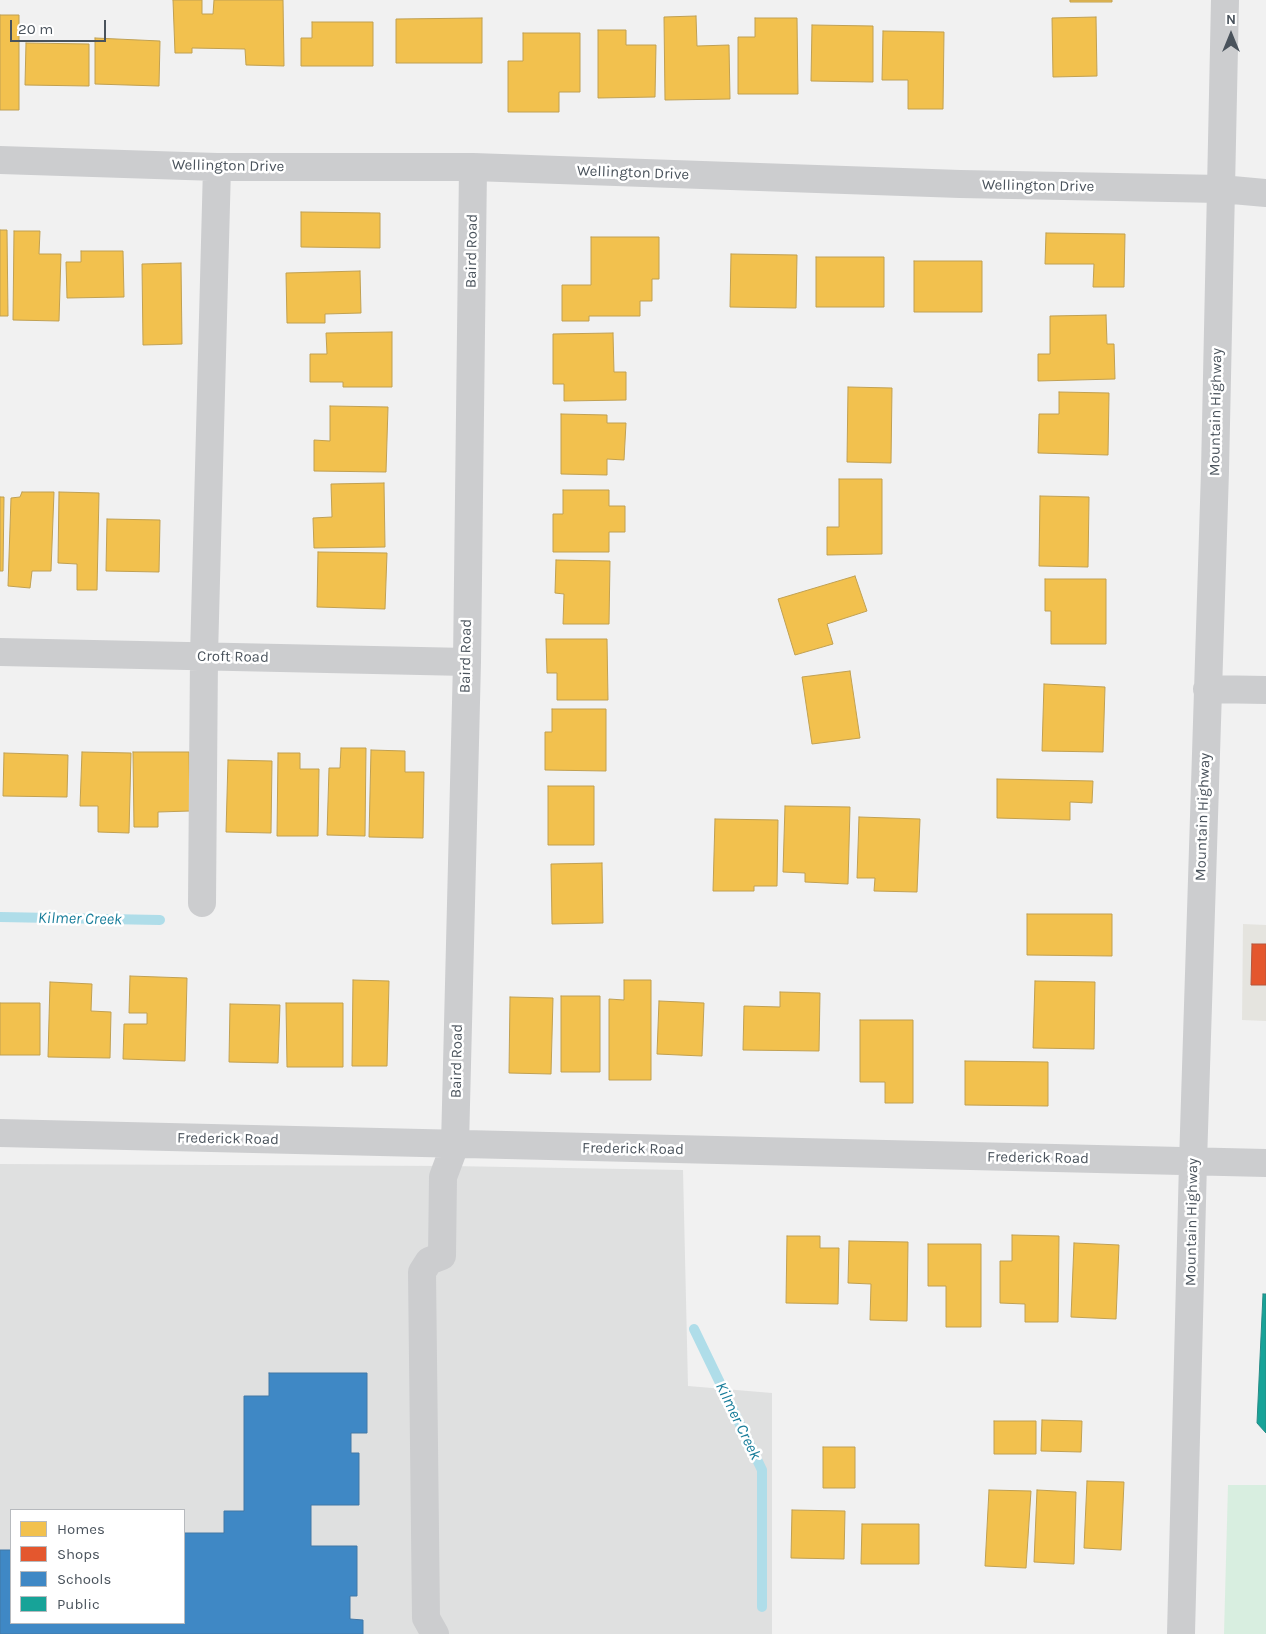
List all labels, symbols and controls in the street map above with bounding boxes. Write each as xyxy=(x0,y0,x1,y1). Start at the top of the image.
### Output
scale bar xyxy=(12,10,109,42)
north arrow xyxy=(1206,10,1256,60)
text: N xyxy=(1226,11,1236,28)
text: 20 m xyxy=(18,20,53,38)
street label: Wellington Drive xyxy=(172,156,284,176)
street label: Wellington Drive xyxy=(576,162,690,184)
street label: Wellington Drive xyxy=(982,176,1094,196)
street label: Baird Road xyxy=(462,214,482,288)
street label: Mountain Highway xyxy=(1206,348,1226,476)
street label: Baird Road xyxy=(456,619,476,693)
street label: Croft Road xyxy=(197,647,269,667)
street label: Mountain Highway xyxy=(1192,753,1214,881)
water label: Kilmer Creek xyxy=(38,909,122,929)
street label: Baird Road xyxy=(447,1024,467,1098)
street label: Frederick Road xyxy=(177,1129,279,1149)
street label: Frederick Road xyxy=(582,1139,684,1159)
street label: Frederick Road xyxy=(987,1148,1089,1168)
street label: Mountain Highway xyxy=(1182,1158,1202,1286)
water label: Kilmer Creek xyxy=(711,1379,765,1463)
legend xyxy=(10,1509,185,1624)
text: Homes xyxy=(57,1520,105,1538)
text: Shops xyxy=(57,1545,100,1563)
text: Schools xyxy=(57,1570,111,1588)
text: Public xyxy=(57,1595,100,1613)

